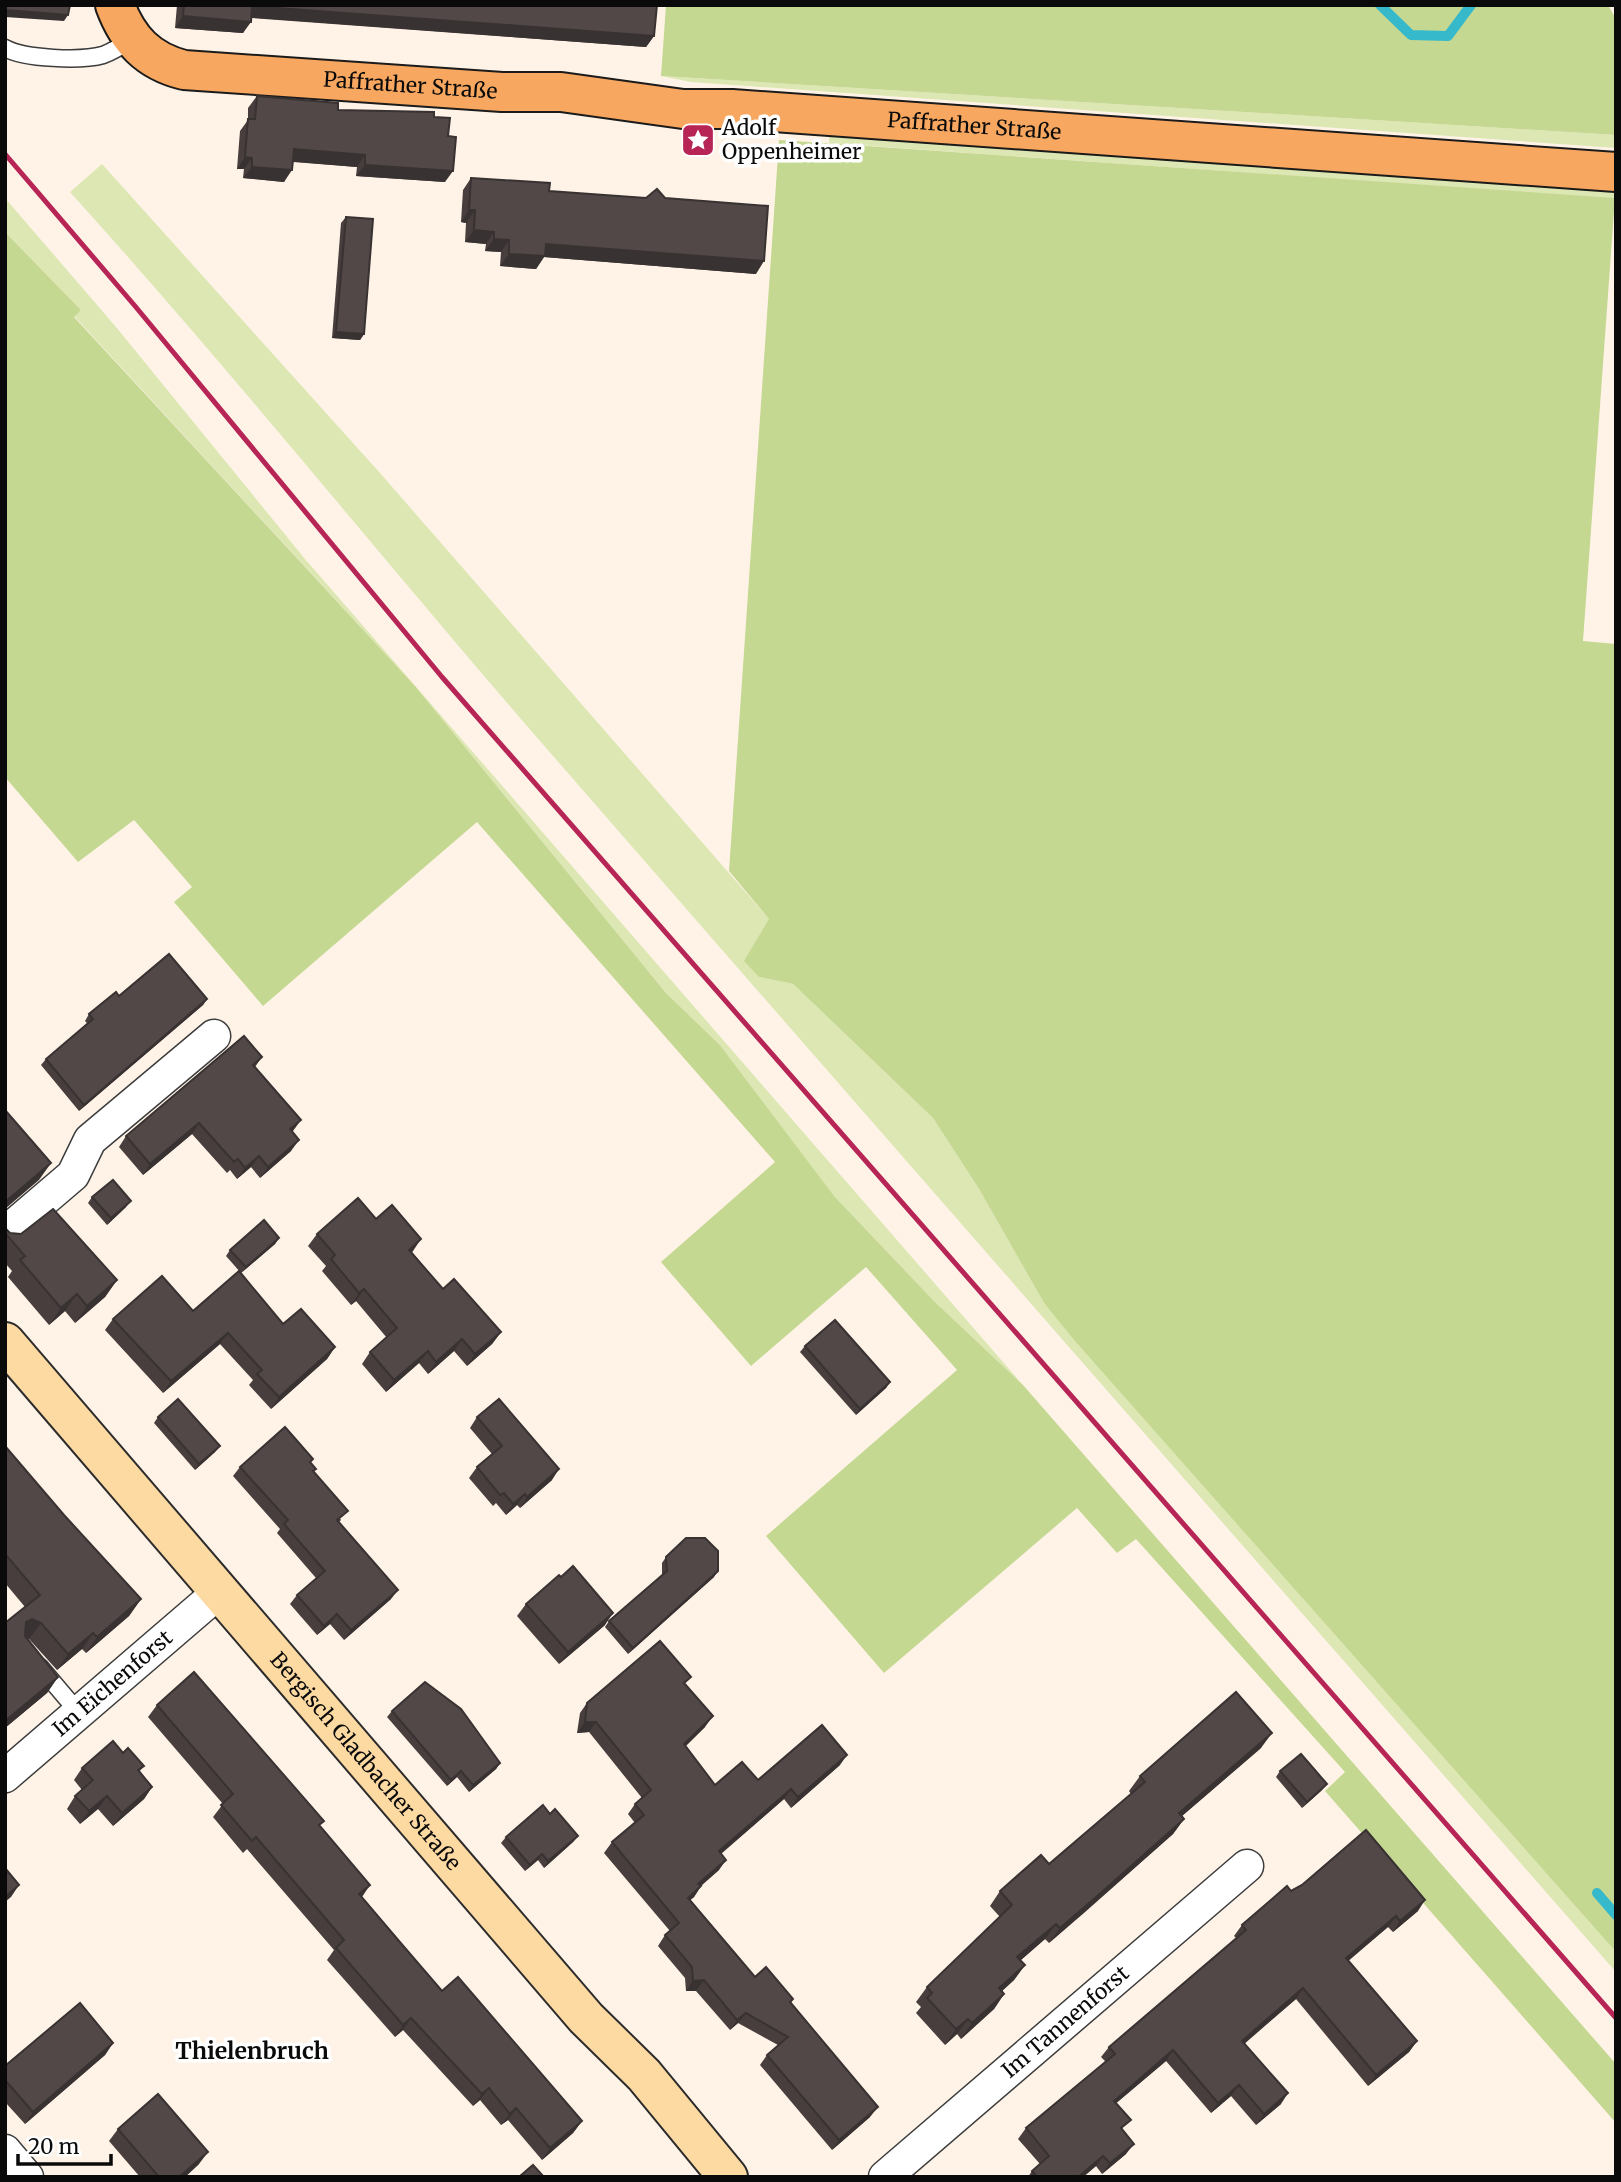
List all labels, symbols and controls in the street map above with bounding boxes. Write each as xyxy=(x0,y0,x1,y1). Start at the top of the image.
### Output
street label: Paffrather Straße xyxy=(322,66,498,105)
street label: Paffrather Straße xyxy=(886,106,1062,145)
place label: Adolf Oppenheimer xyxy=(721,114,861,165)
place icon: Adolf Oppenheimer xyxy=(679,121,717,159)
street label: Im Eichenforst xyxy=(47,1624,178,1742)
street label: Bergisch Gladbacher Straße xyxy=(265,1646,467,1876)
street label: Im Tannenforst xyxy=(996,1959,1134,2084)
district label: Thielenbruch xyxy=(175,2036,329,2065)
scale bar xyxy=(18,2122,110,2166)
text: 20 m xyxy=(28,2133,80,2160)

